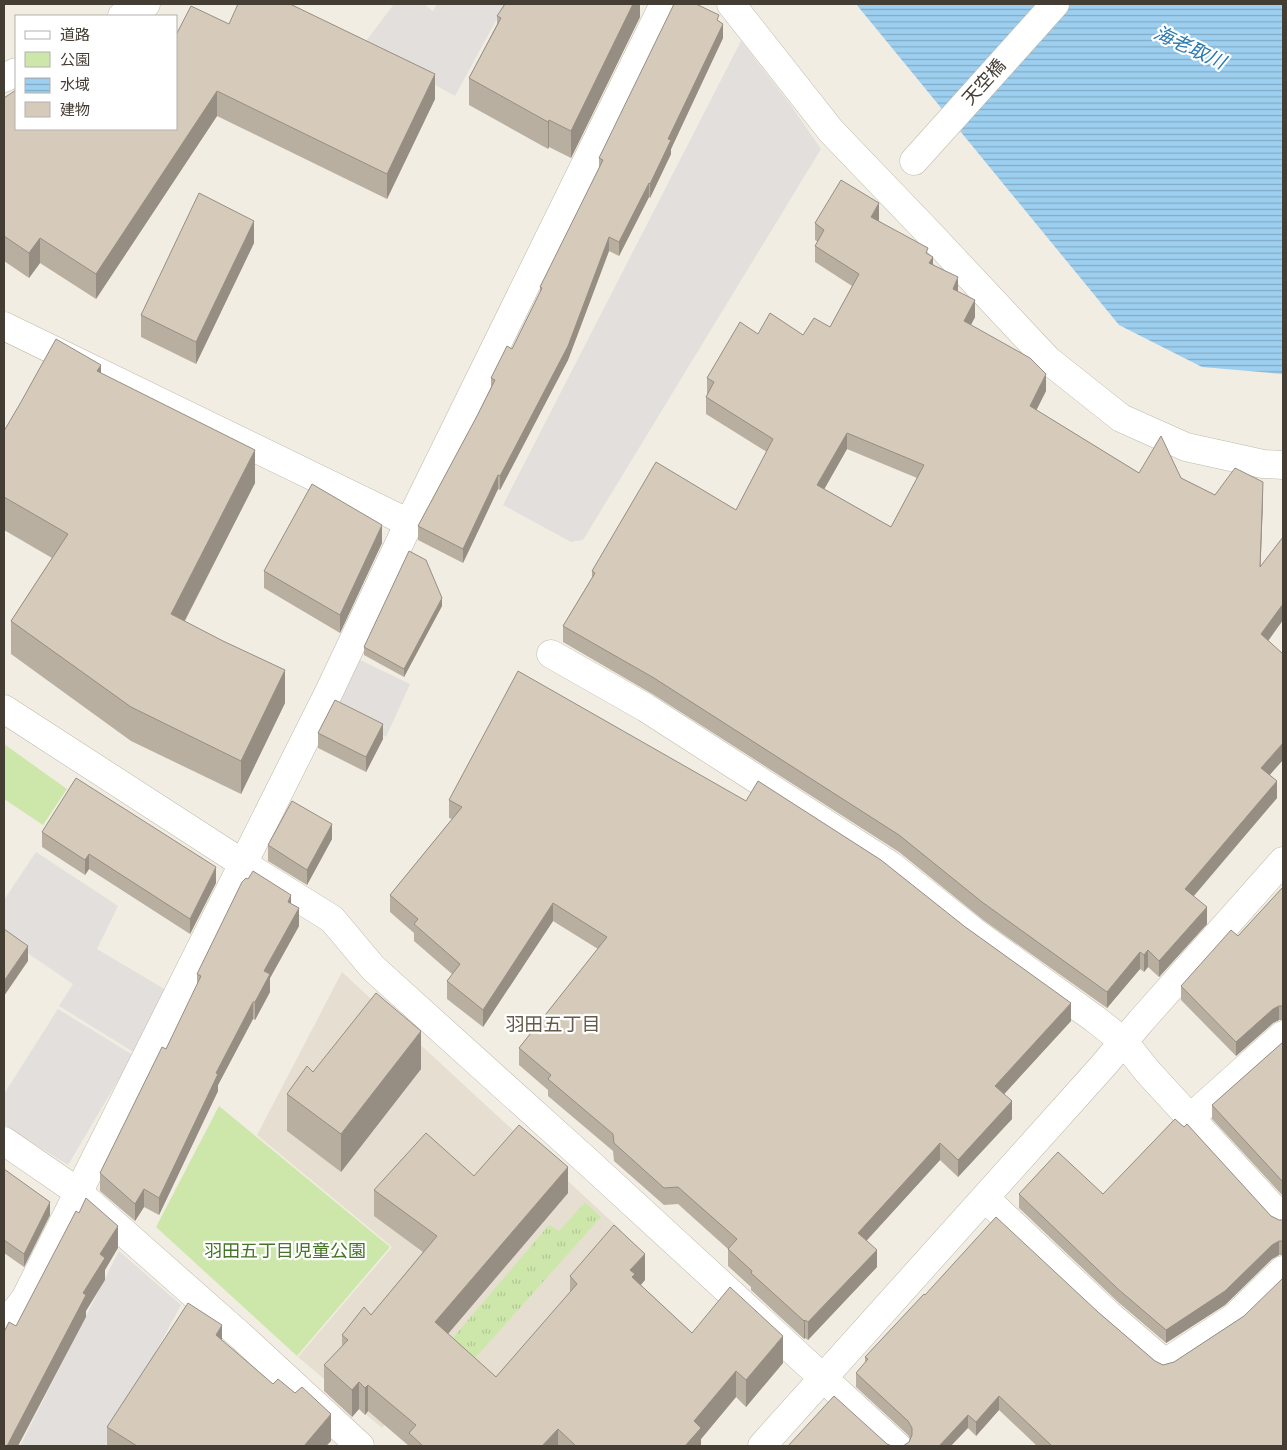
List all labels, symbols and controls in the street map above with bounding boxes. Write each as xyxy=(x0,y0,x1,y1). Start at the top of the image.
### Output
legend xyxy=(15,15,178,130)
water label: 海老取川 xyxy=(1150,22,1230,75)
text: 道路 xyxy=(60,26,90,44)
text: 公園 xyxy=(60,51,90,69)
street label: 天空橋 xyxy=(958,55,1010,109)
text: 水域 xyxy=(60,76,90,94)
text: 建物 xyxy=(60,101,90,119)
district label: 羽田五丁目 xyxy=(505,1014,601,1036)
park label: 羽田五丁目児童公園 xyxy=(204,1240,366,1262)

